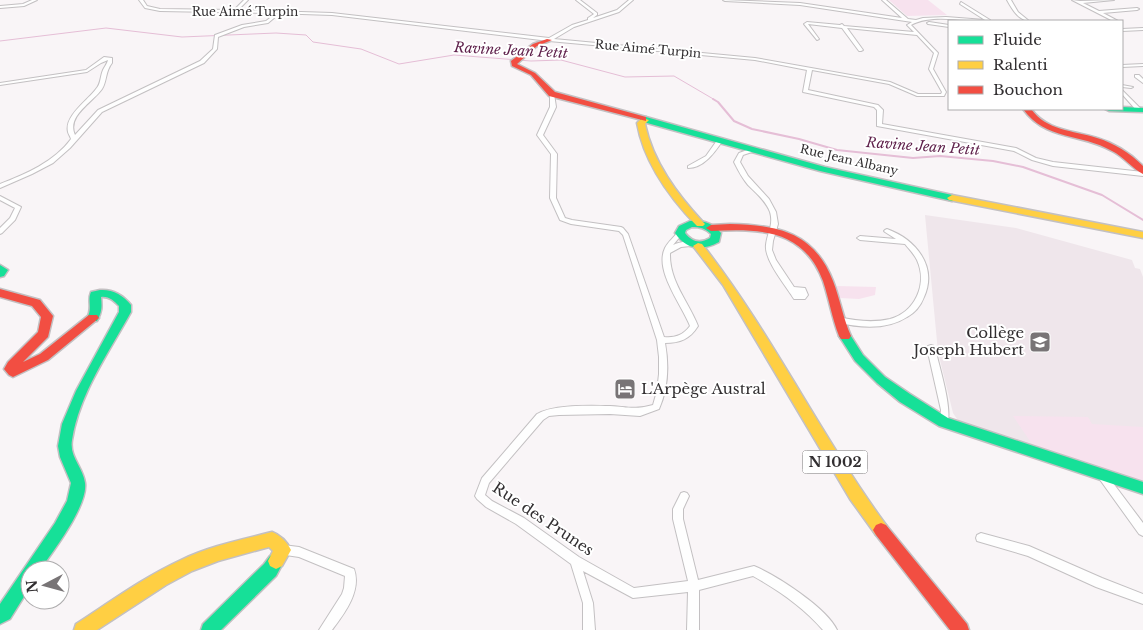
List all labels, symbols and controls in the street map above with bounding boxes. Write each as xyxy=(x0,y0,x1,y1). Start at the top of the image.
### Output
street label: Rue Aimé Turpin xyxy=(192,4,298,19)
legend xyxy=(948,20,1123,110)
text: Fluide xyxy=(993,30,1042,49)
street label: Rue Aimé Turpin xyxy=(594,36,702,61)
water label: Ravine Jean Petit xyxy=(453,38,569,62)
text: Ralenti xyxy=(993,55,1048,74)
text: Bouchon xyxy=(993,80,1063,99)
water label: Ravine Jean Petit xyxy=(864,133,981,159)
street label: Rue Jean Albany xyxy=(799,141,900,178)
place label: Collège Joseph Hubert xyxy=(912,323,1024,359)
school or university icon: Collège Joseph Hubert xyxy=(1028,330,1052,354)
hotel icon: L'Arpège Austral xyxy=(613,377,637,401)
place label: L'Arpège Austral xyxy=(641,379,766,398)
road number: N 1002 xyxy=(802,451,868,474)
street label: Rue des Prunes xyxy=(489,478,598,560)
north arrow xyxy=(20,560,70,610)
text: N xyxy=(22,579,42,594)

